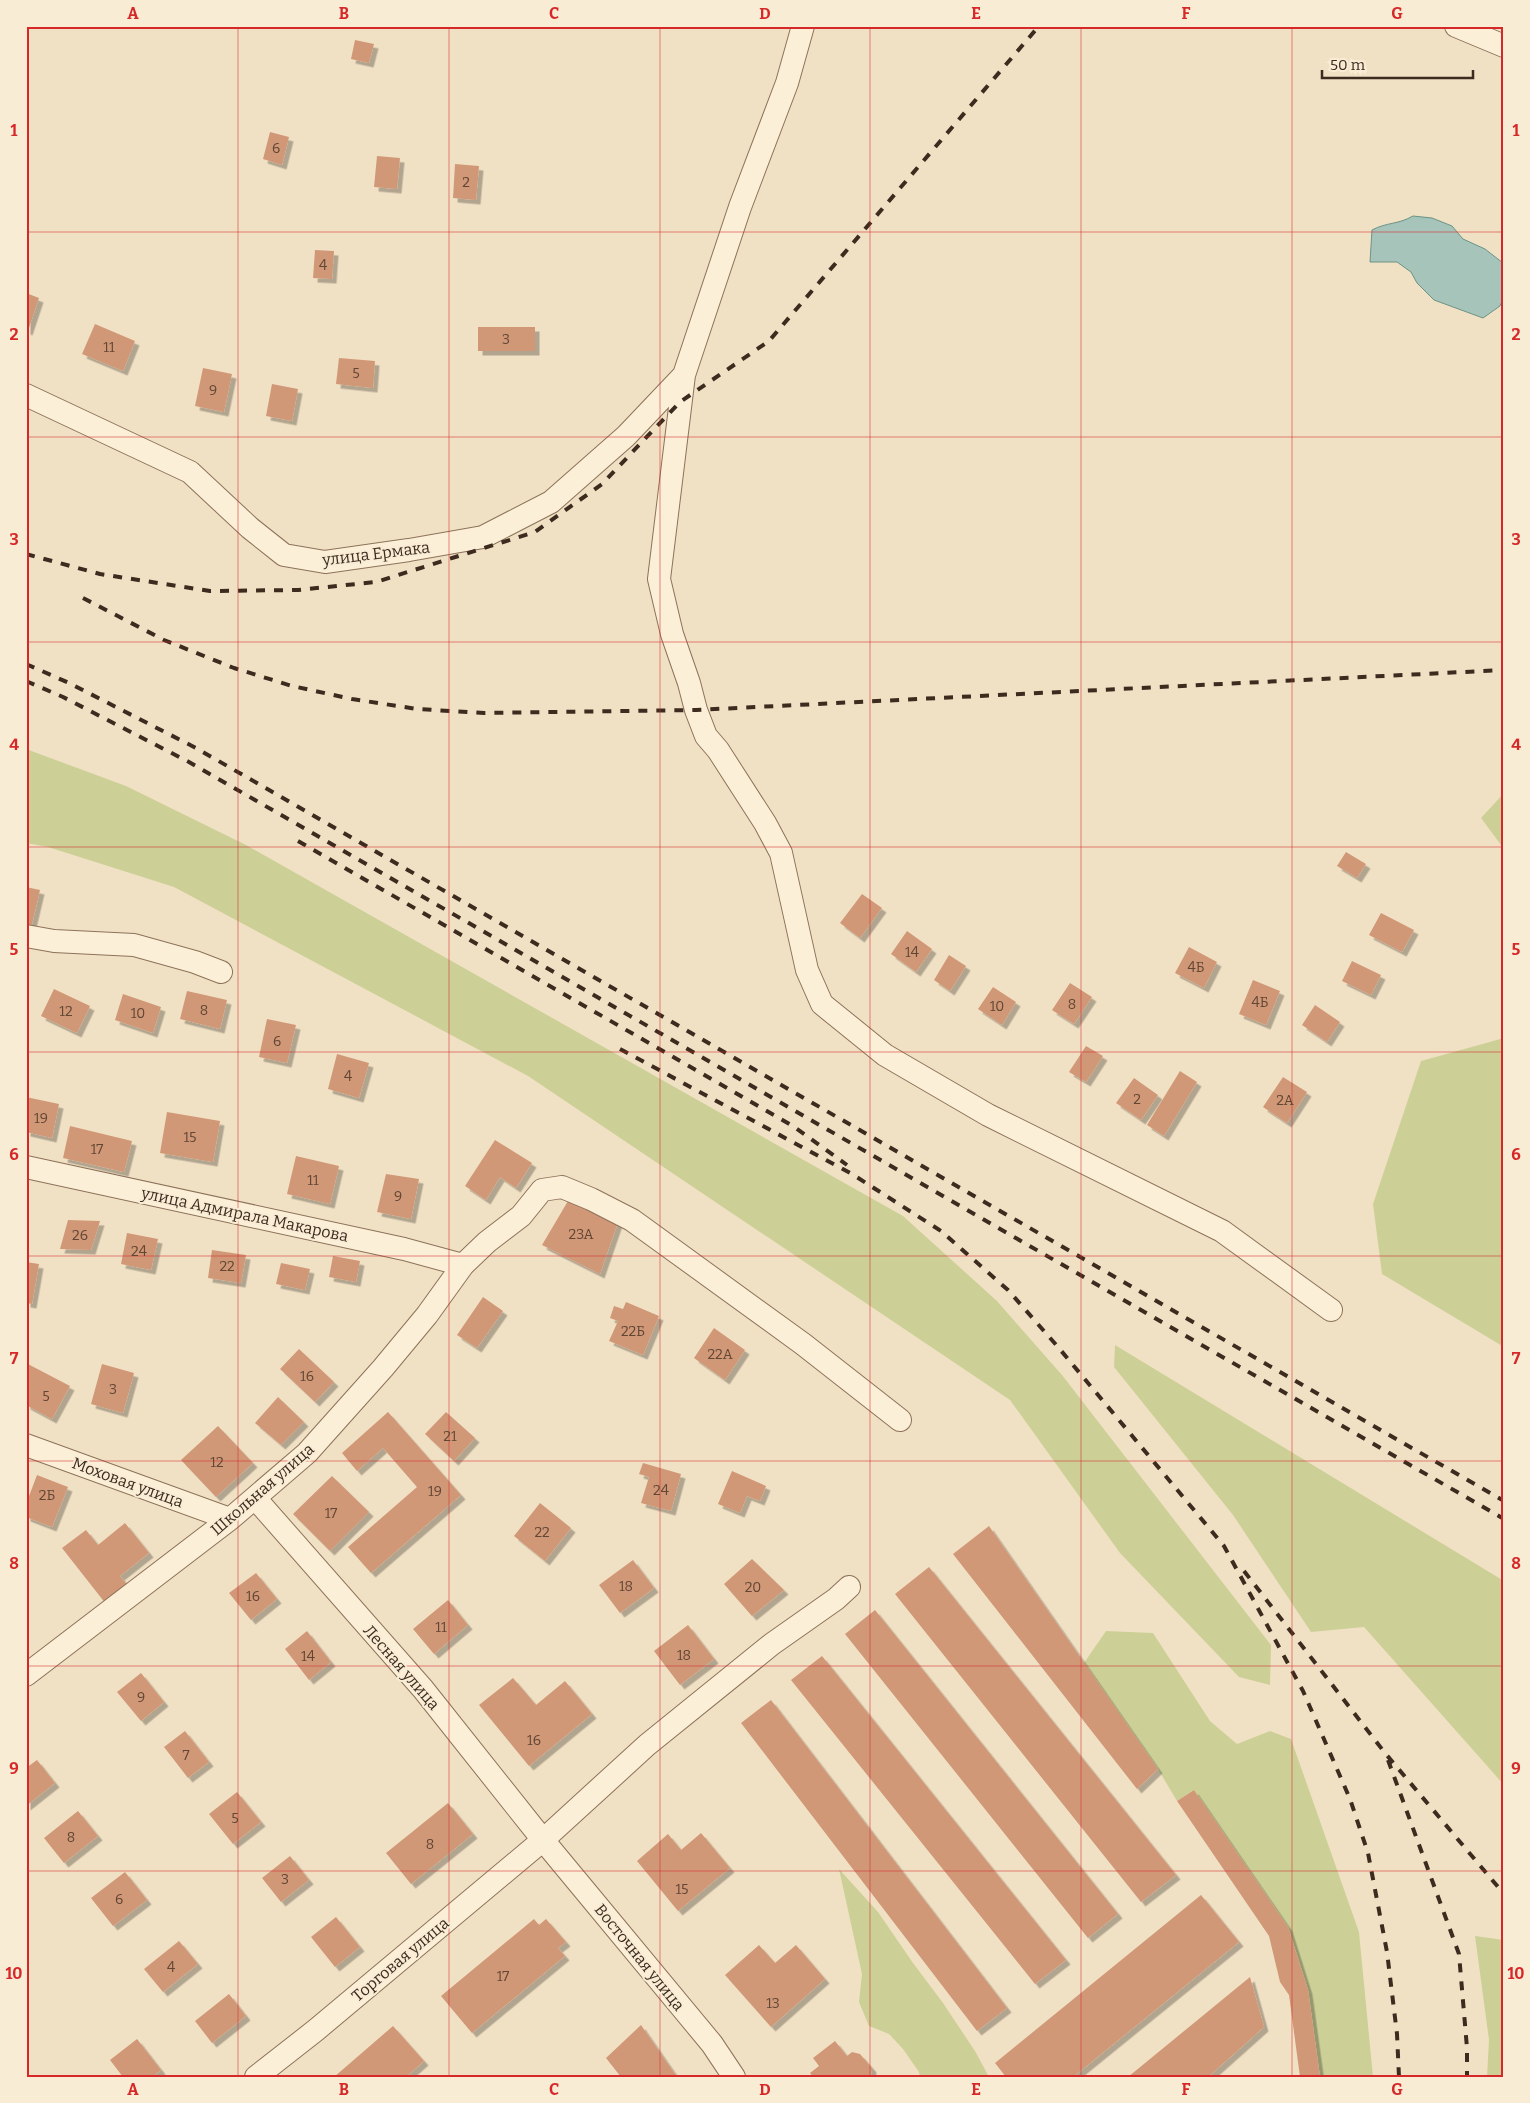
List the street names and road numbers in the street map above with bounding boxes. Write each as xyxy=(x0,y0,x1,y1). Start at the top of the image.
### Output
street label: улица Ермака xyxy=(320,537,431,570)
street label: улица Адмирала Макарова xyxy=(139,1183,350,1246)
street label: Школьная улица xyxy=(207,1439,318,1539)
street label: Моховая улица xyxy=(70,1454,186,1512)
street label: Лесная улица xyxy=(360,1621,444,1714)
street label: Восточная улица xyxy=(591,1900,689,2015)
street label: Торговая улица xyxy=(348,1913,453,2005)

